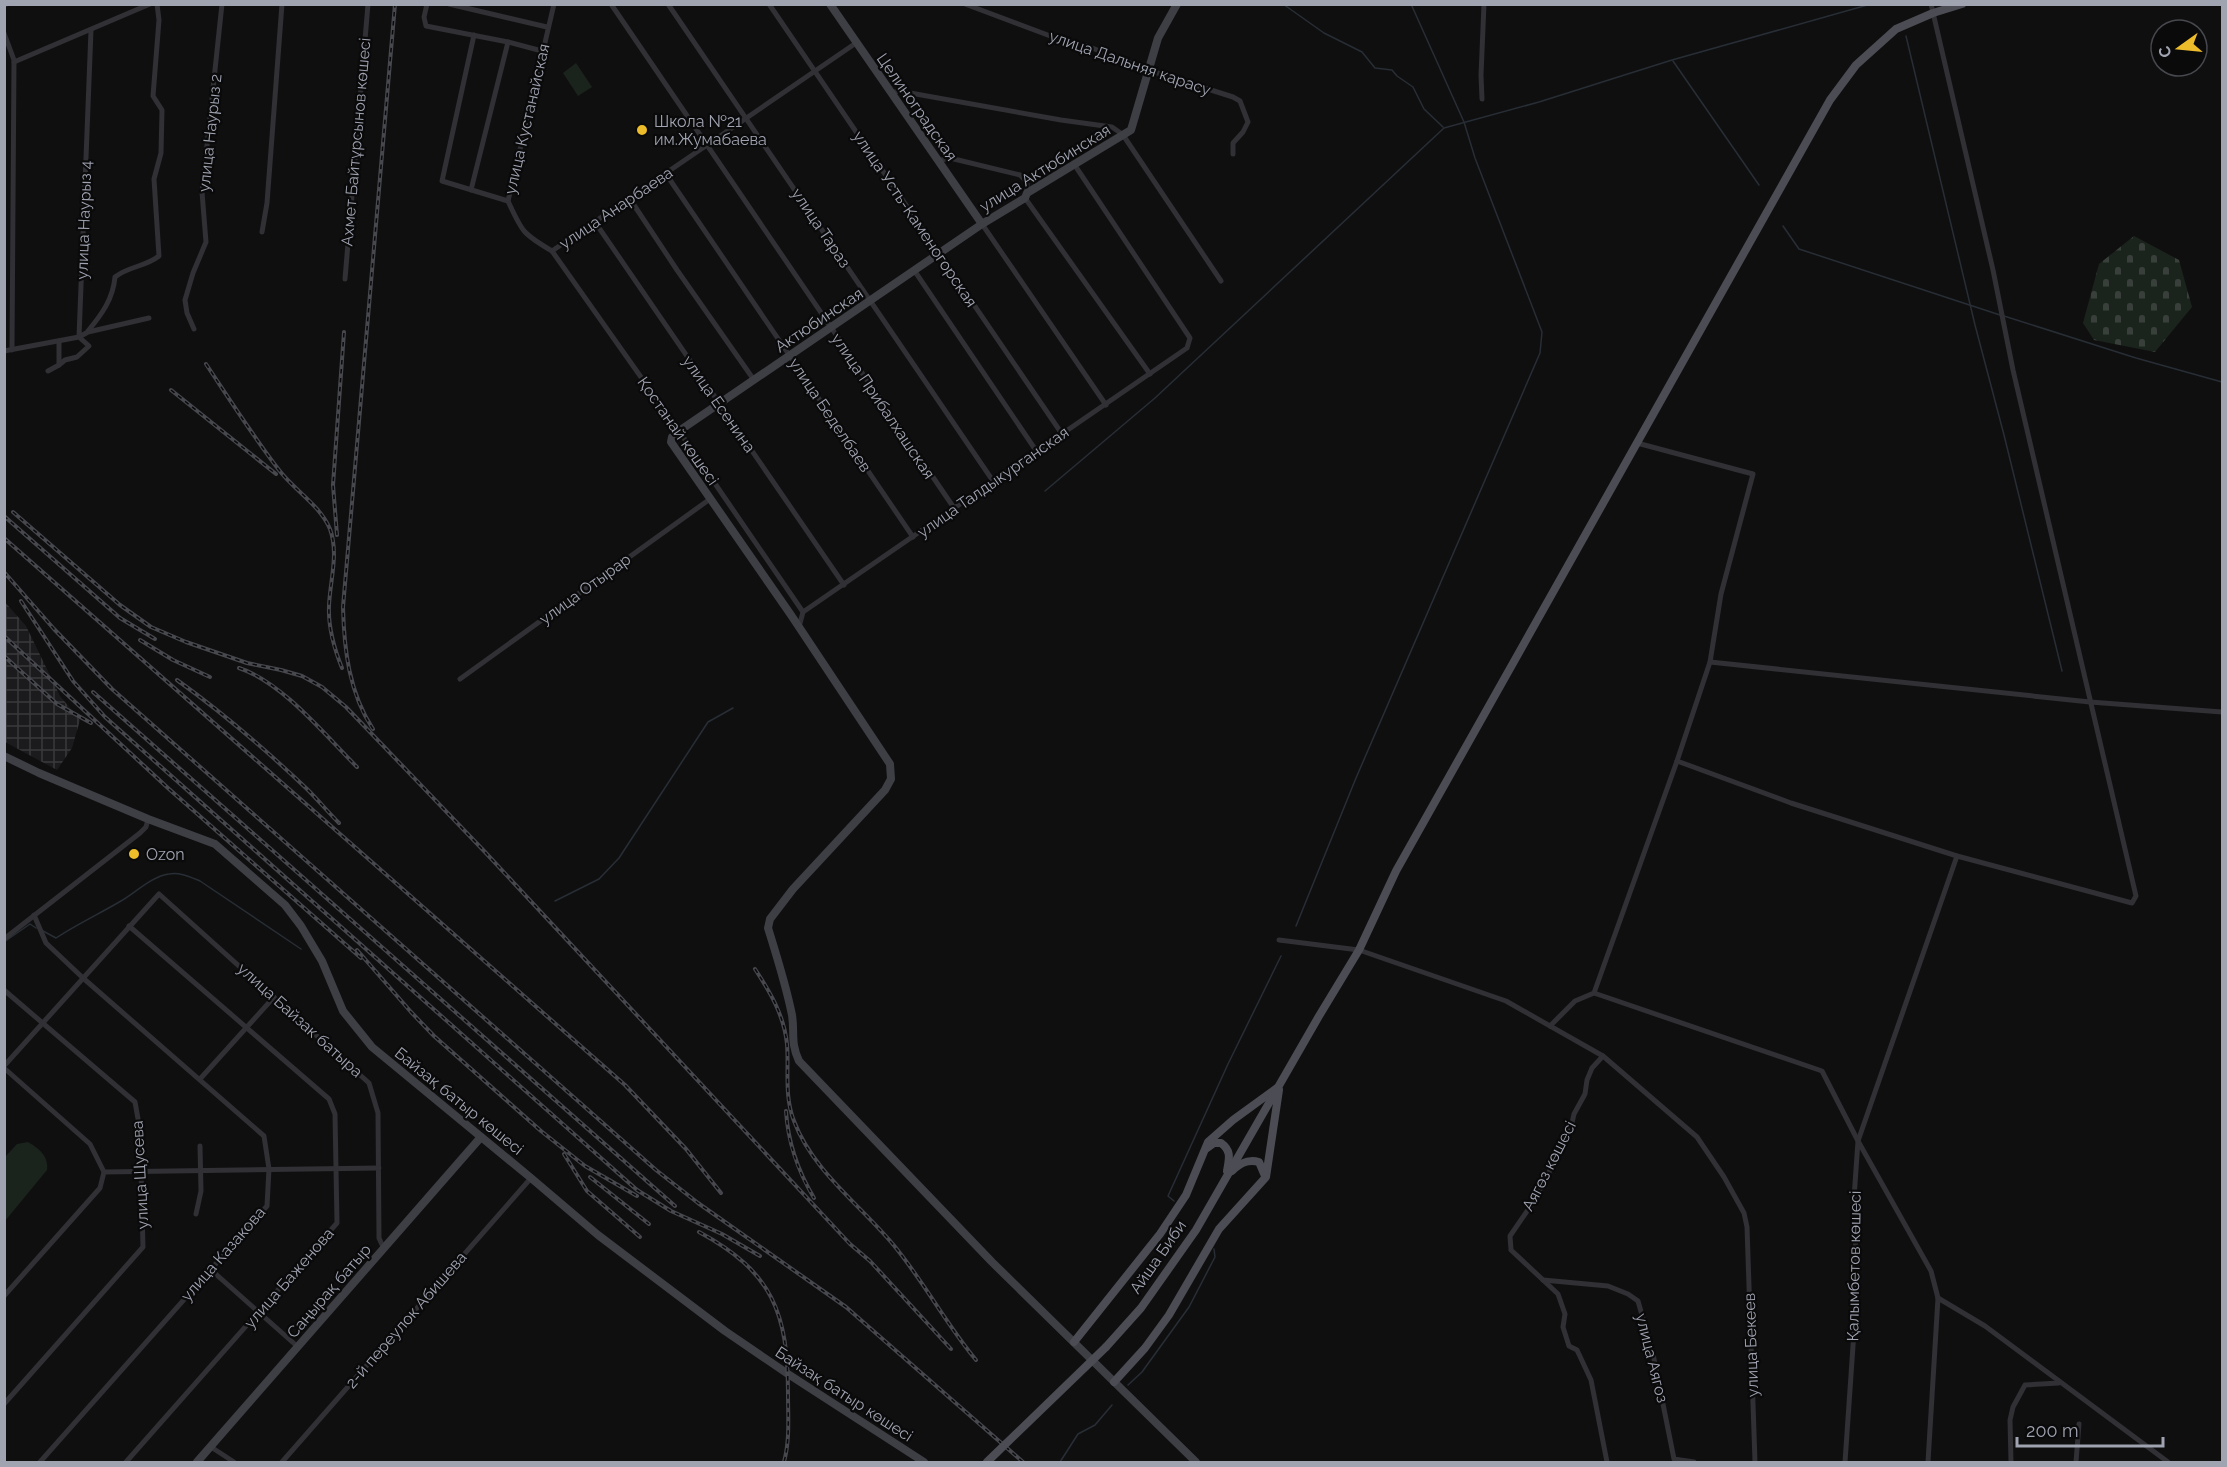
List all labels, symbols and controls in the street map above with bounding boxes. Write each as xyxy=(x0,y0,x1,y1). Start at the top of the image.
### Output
north arrow xyxy=(2149,18,2209,78)
street label: улица Дальняя карасу xyxy=(1047,26,1214,100)
street label: Ахмет Байтұрсынов көшесі xyxy=(337,37,375,247)
street label: улица Кустанайская xyxy=(500,42,554,196)
text: С xyxy=(2154,44,2176,60)
street label: Целиноградская xyxy=(873,50,961,164)
street label: улица Наурыз 2 xyxy=(194,73,226,193)
place label: Школа №21 им.Жумабаева xyxy=(654,112,767,149)
street label: улица Актюбинская xyxy=(976,120,1114,216)
marker: Школа №21 им.Жумабаева xyxy=(635,123,649,137)
street label: улица Усть-Каменогорская xyxy=(849,127,981,311)
street label: улица Наурыз 4 xyxy=(72,160,96,280)
street label: улица Анарбаева xyxy=(556,163,676,253)
street label: улица Тараз xyxy=(787,185,855,271)
street label: Актюбинская xyxy=(771,284,867,356)
street label: улица Прибалхашская xyxy=(827,330,939,482)
street label: улица Есенина xyxy=(679,352,759,456)
street label: улица Беделбаев xyxy=(785,354,875,476)
street label: Қостанай көшесі xyxy=(633,373,723,489)
street label: улица Талдыкурганская xyxy=(914,422,1072,542)
street label: улица Отырар xyxy=(536,549,634,629)
place label: Ozon xyxy=(146,845,185,864)
marker: Ozon xyxy=(127,847,141,861)
street label: улица Байзак батыра xyxy=(233,959,367,1081)
street label: Байзақ батыр көшесі xyxy=(391,1043,527,1159)
street label: Аягөз көшесі xyxy=(1518,1118,1580,1214)
street label: улица Щусева xyxy=(128,1120,152,1230)
street label: Қалымбетов көшесі xyxy=(1843,1190,1865,1342)
street label: улица Казакова xyxy=(177,1203,269,1305)
street label: Айша Биби xyxy=(1126,1217,1190,1297)
street label: улица Баженова xyxy=(240,1224,338,1332)
street label: Саңырақ батыр xyxy=(283,1240,375,1342)
street label: 2-й переулок Абишева xyxy=(342,1248,470,1392)
street label: улица Бекеев xyxy=(1740,1292,1762,1398)
street label: улица Аягоз xyxy=(1632,1311,1672,1405)
street label: Байзақ батыр көшесі xyxy=(772,1342,916,1446)
scale bar xyxy=(2017,1410,2162,1448)
text: 200 m xyxy=(2026,1420,2079,1441)

